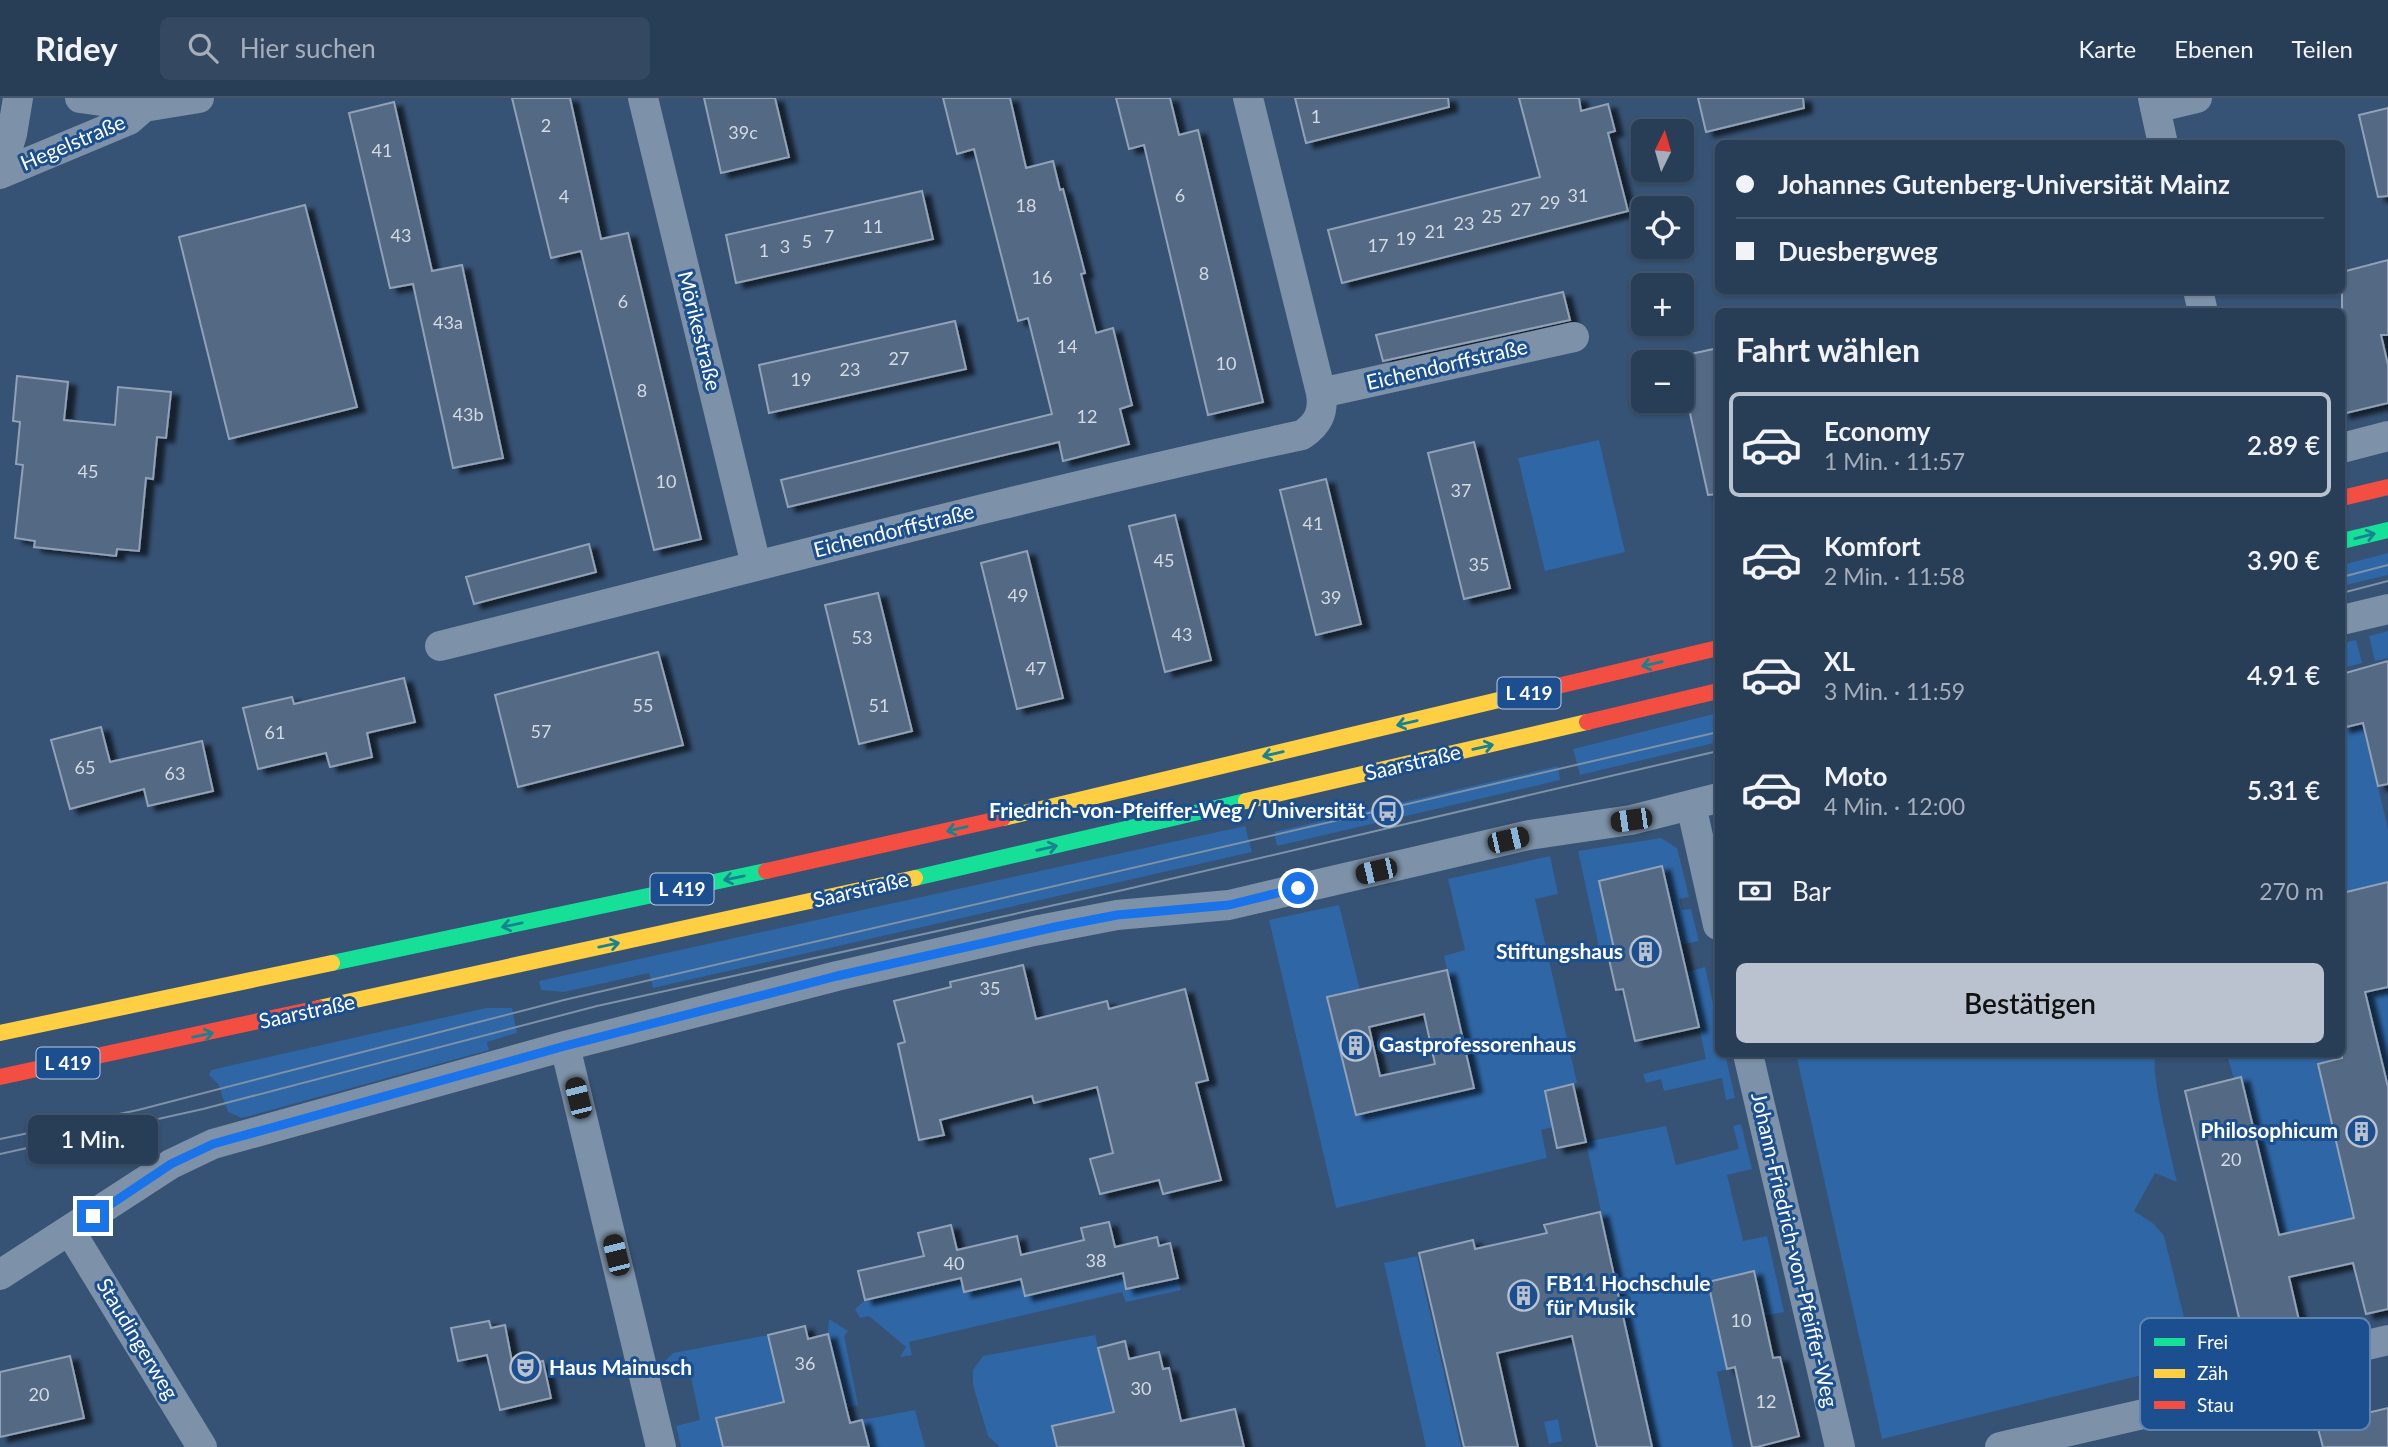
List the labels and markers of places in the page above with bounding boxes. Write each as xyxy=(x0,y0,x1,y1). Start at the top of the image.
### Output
bus stop icon: Friedrich-von-Pfeiffer-Weg / Universität xyxy=(1371,794,1405,828)
place label: Friedrich-von-Pfeiffer-Weg / Universität xyxy=(989,797,1365,822)
building icon: Stiftungshaus xyxy=(1629,935,1663,969)
place label: Stiftungshaus xyxy=(1496,938,1623,963)
building icon: Gastprofessorenhaus xyxy=(1339,1028,1373,1062)
place label: Gastprofessorenhaus xyxy=(1379,1031,1576,1056)
building icon: Philosophicum xyxy=(2344,1114,2378,1148)
place label: Philosophicum xyxy=(2201,1117,2338,1142)
place label: FB11 Hochschule für Musik xyxy=(1546,1270,1711,1319)
building icon: FB11 Hochschule für Musik xyxy=(1506,1279,1540,1313)
theatre icon: Haus Mainusch xyxy=(509,1351,543,1385)
place label: Haus Mainusch xyxy=(549,1354,692,1379)

